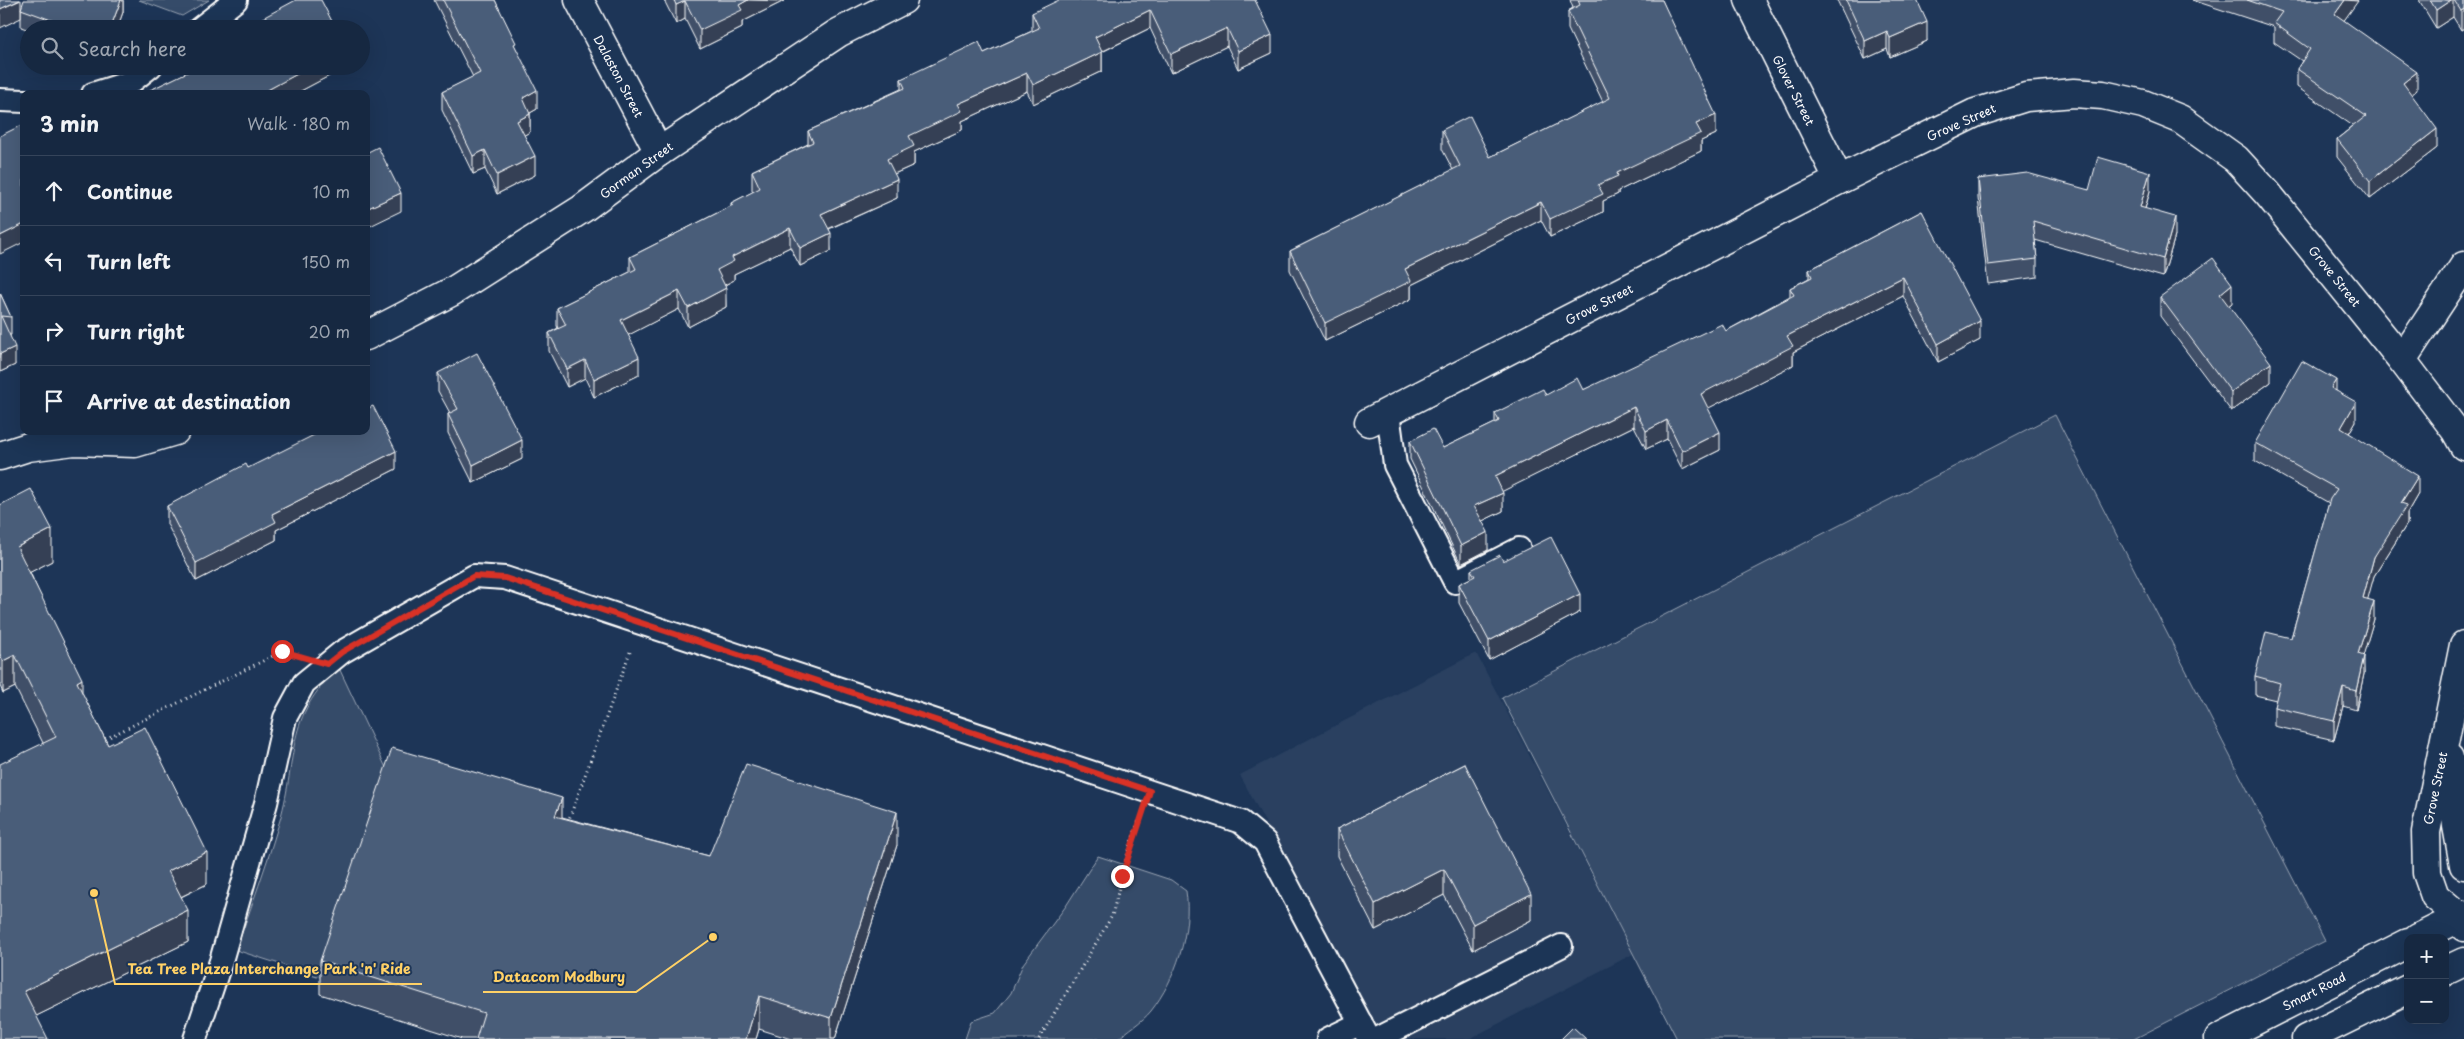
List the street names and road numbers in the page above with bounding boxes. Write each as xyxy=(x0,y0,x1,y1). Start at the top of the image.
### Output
street label: Dalaston Street xyxy=(590,32,648,120)
street label: Glover Street xyxy=(1769,52,1820,128)
street label: Grove Street xyxy=(1924,99,1999,145)
street label: Gorman Street xyxy=(596,137,677,203)
street label: Grove Street xyxy=(2305,242,2365,310)
street label: Grove Street xyxy=(1562,279,1636,329)
street label: Grove Street xyxy=(2419,750,2452,826)
street label: Smart Road xyxy=(2279,967,2349,1015)

